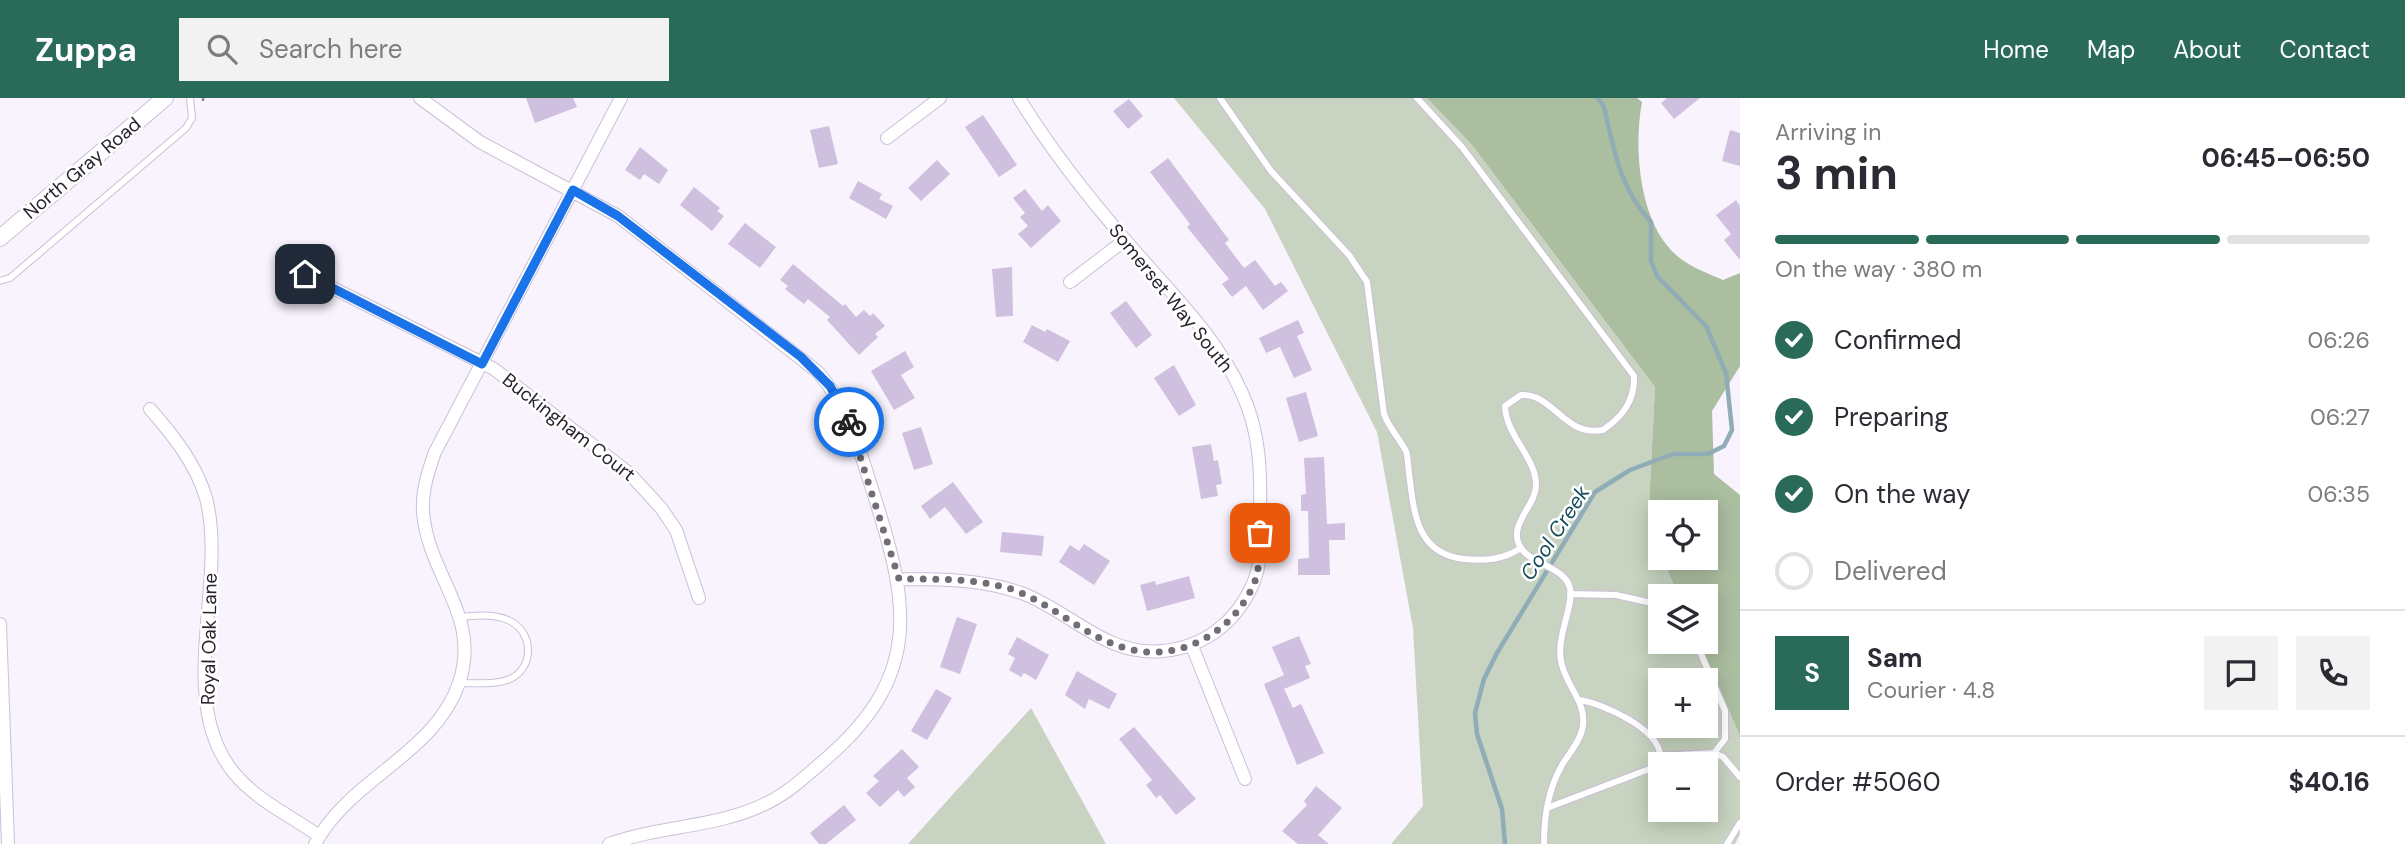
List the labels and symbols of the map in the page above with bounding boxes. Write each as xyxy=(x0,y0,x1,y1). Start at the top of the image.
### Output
street label: North Gray Road xyxy=(18,111,146,225)
street label: Somerset Way South xyxy=(1103,219,1239,377)
pin xyxy=(275,244,335,304)
street label: Buckingham Court xyxy=(497,367,641,487)
courier xyxy=(814,387,884,457)
water label: Cool Creek xyxy=(1514,480,1596,586)
pin xyxy=(1230,503,1290,563)
street label: Royal Oak Lane xyxy=(195,573,223,705)

